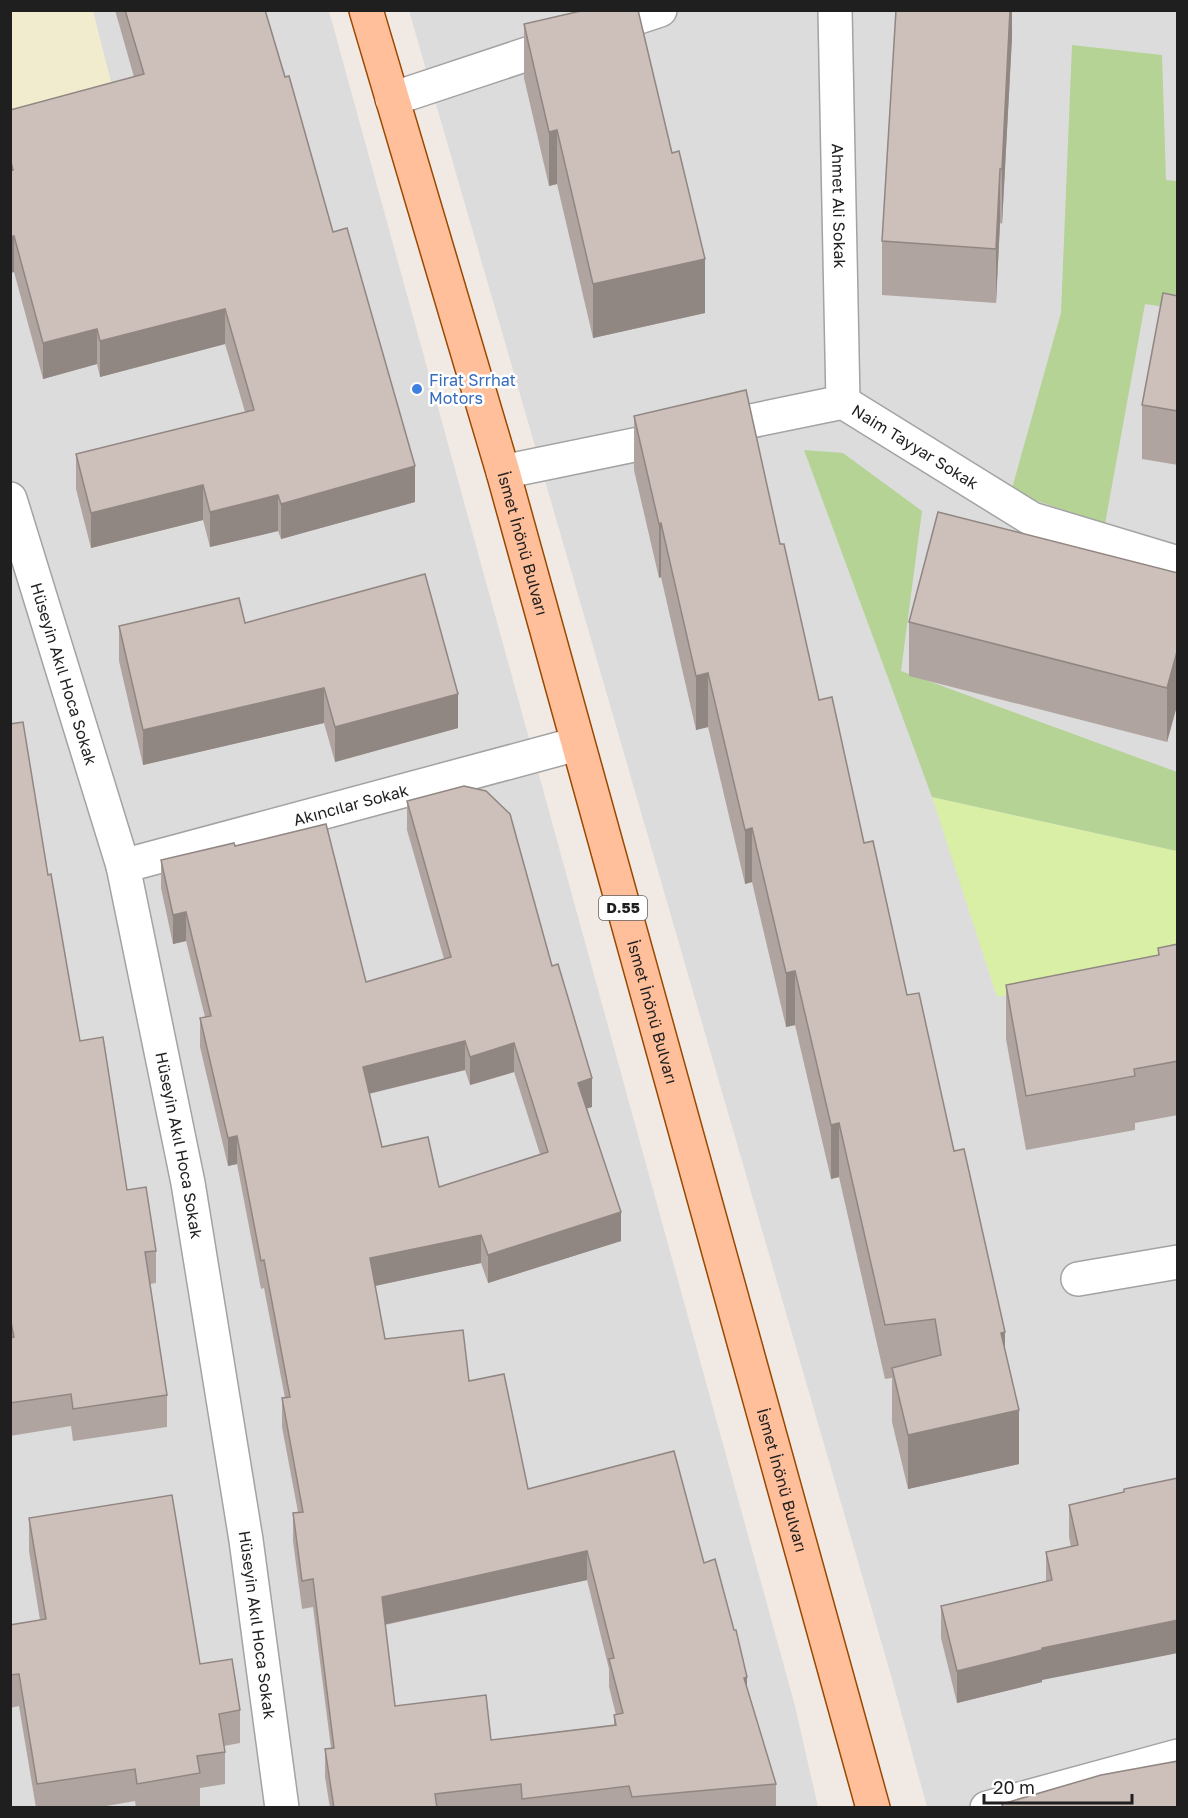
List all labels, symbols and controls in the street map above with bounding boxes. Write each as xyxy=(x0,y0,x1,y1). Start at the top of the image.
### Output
street label: Ahmet Ali Sokak xyxy=(828,143,850,269)
place label: Firat Srrhat Motors xyxy=(429,370,516,408)
marker: Firat Srrhat Motors xyxy=(410,382,424,396)
street label: Naim Tayyar Sokak xyxy=(848,400,982,493)
street label: İsmet İnönü Bulvarı xyxy=(493,469,552,618)
street label: Hüseyin Akıl Hoca Sokak xyxy=(26,580,101,768)
street label: Akıncılar Sokak xyxy=(291,780,411,830)
road number: D.55 xyxy=(599,896,647,920)
street label: İsmet İnönü Bulvarı xyxy=(623,937,682,1086)
street label: Hüseyin Akıl Hoca Sokak xyxy=(151,1050,207,1240)
street label: İsmet İnönü Bulvarı xyxy=(753,1406,812,1555)
street label: Hüseyin Akıl Hoca Sokak xyxy=(235,1529,280,1720)
scale bar xyxy=(984,1767,1132,1805)
text: 20 m xyxy=(993,1776,1035,1798)

